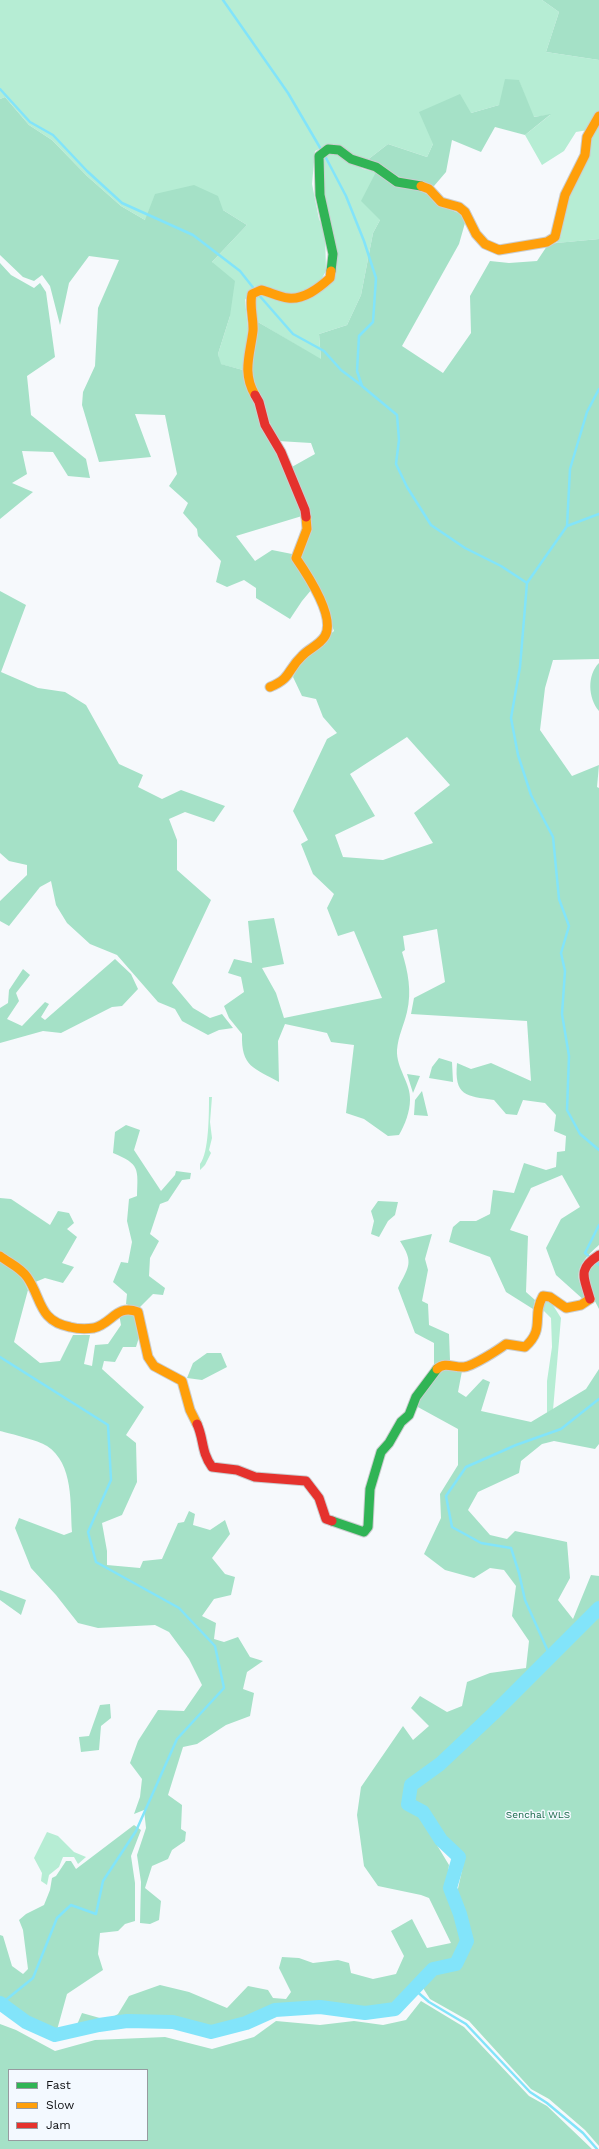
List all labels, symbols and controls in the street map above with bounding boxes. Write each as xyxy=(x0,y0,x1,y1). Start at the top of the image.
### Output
park label: Senchal WLS xyxy=(506,1809,570,1821)
legend xyxy=(8,2069,148,2141)
text: Fast xyxy=(46,2078,71,2092)
text: Slow xyxy=(46,2098,74,2112)
text: Jam xyxy=(46,2118,71,2132)

